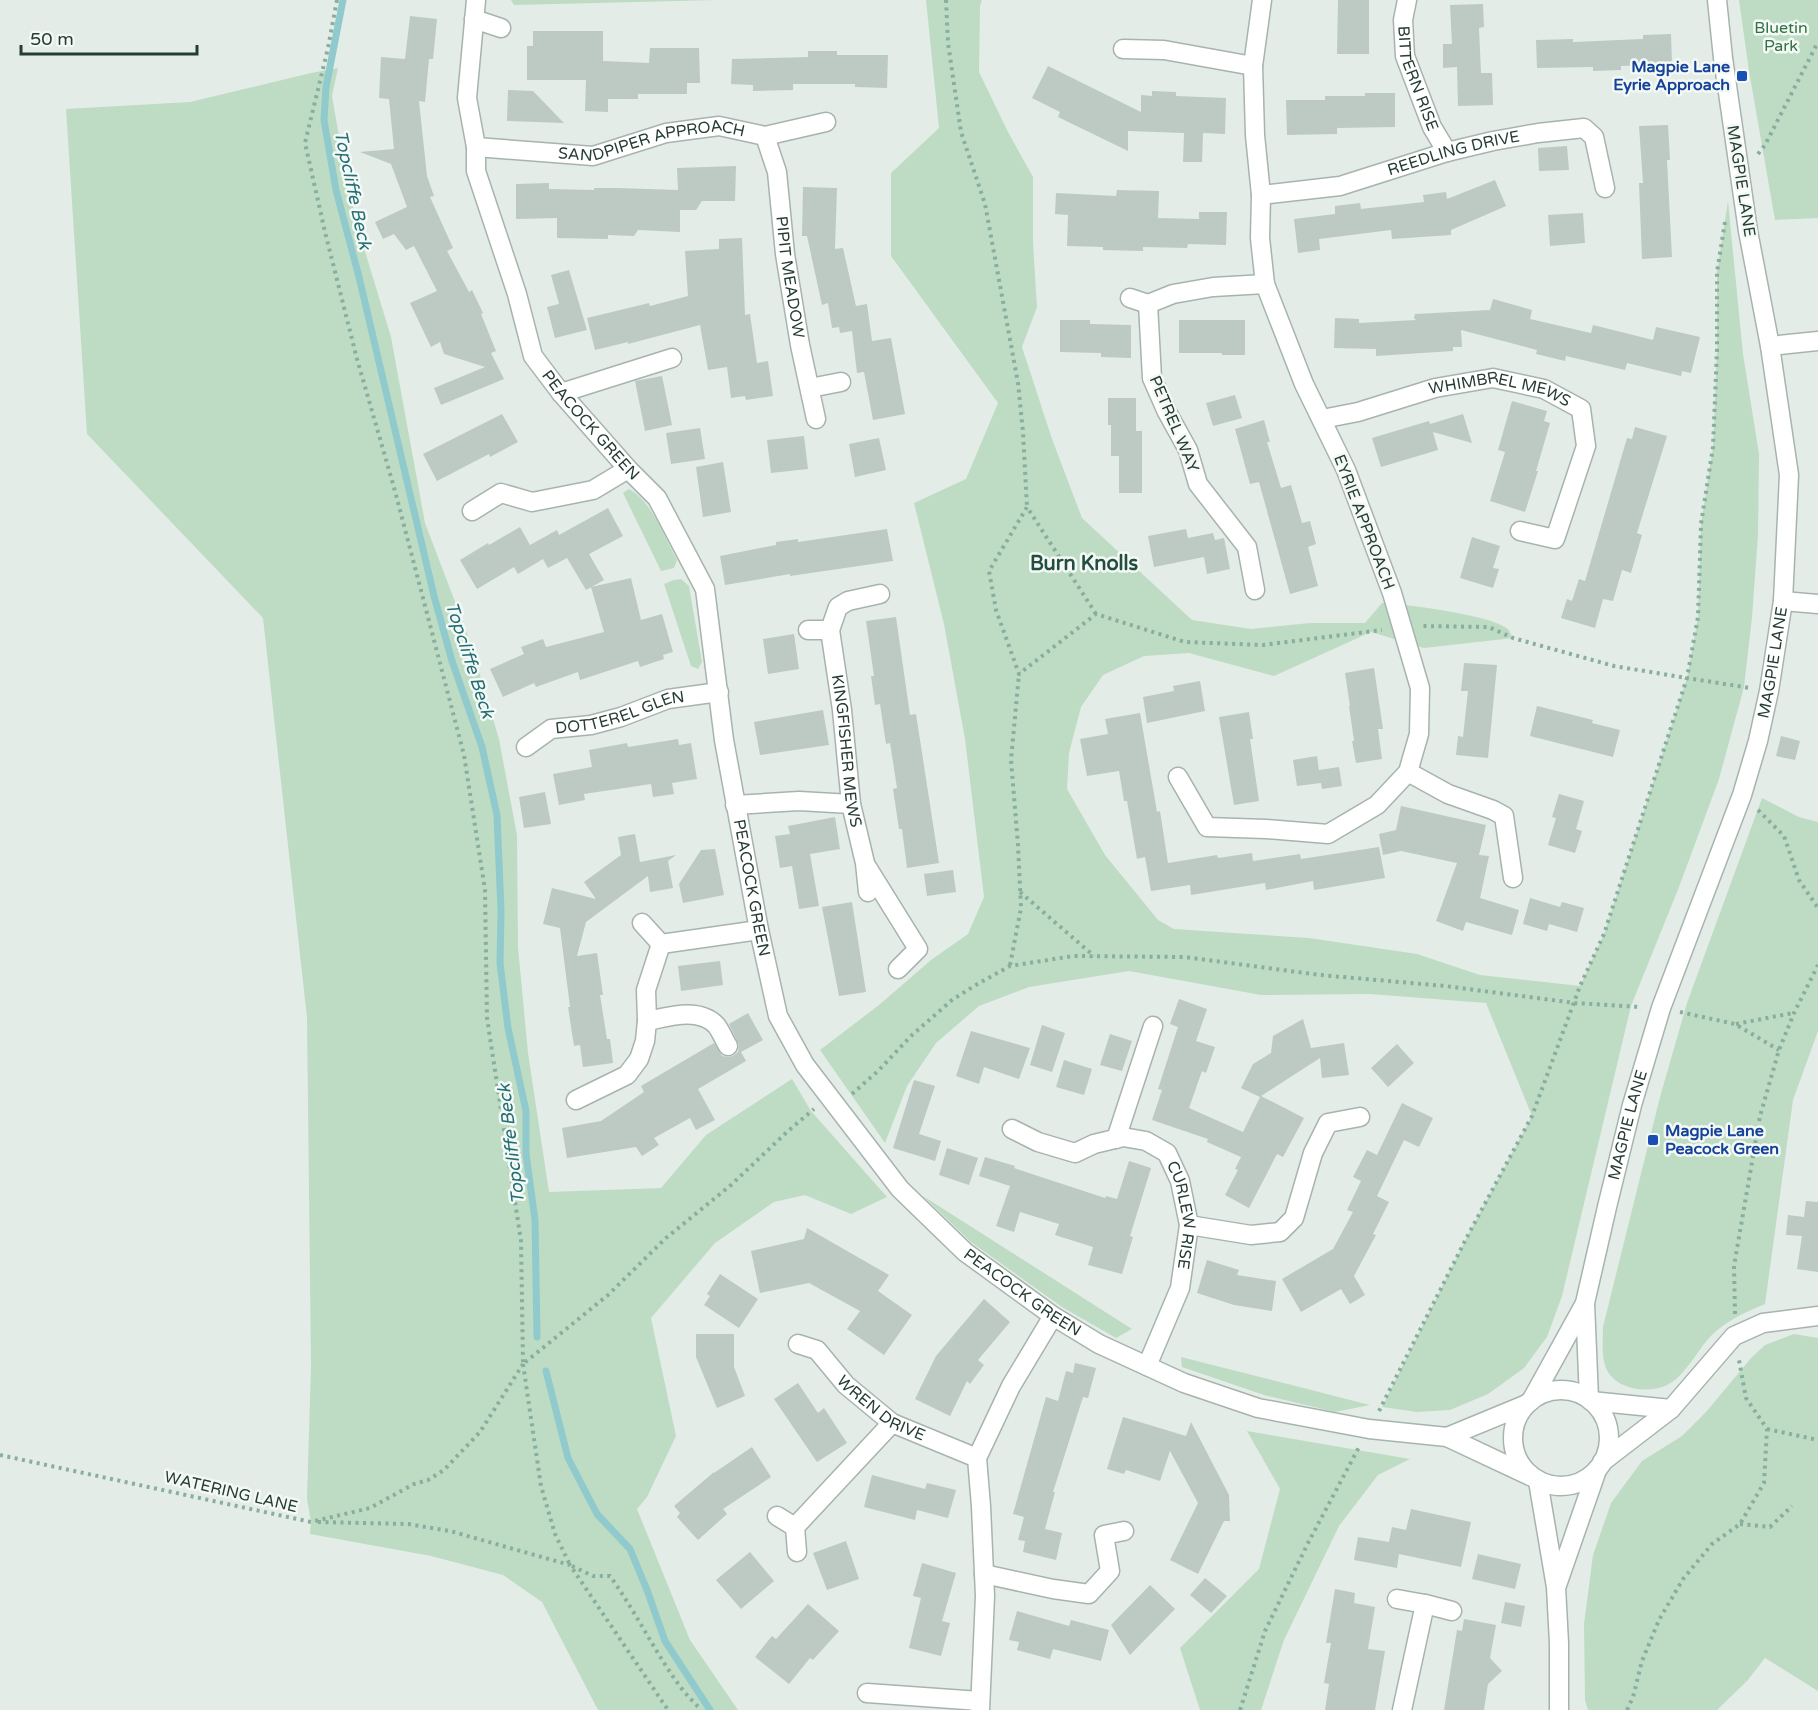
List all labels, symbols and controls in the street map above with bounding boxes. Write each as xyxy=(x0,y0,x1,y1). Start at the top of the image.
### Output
scale bar xyxy=(21,18,196,56)
park label: Bluetin Park xyxy=(1754,18,1808,56)
street label: BITTERN RISE xyxy=(1393,25,1443,134)
text: 50 m xyxy=(30,28,74,50)
place label: Magpie Lane Eyrie Approach xyxy=(1613,57,1730,95)
marker: Magpie Lane Eyrie Approach xyxy=(1735,69,1749,83)
street label: SANDPIPER APPROACH xyxy=(557,116,747,166)
street label: MAGPIE LANE xyxy=(1722,124,1760,238)
street label: REEDLING DRIVE xyxy=(1385,126,1521,180)
water label: Topcliffe Beck xyxy=(330,129,377,253)
street label: PIPIT MEADOW xyxy=(771,215,809,340)
street label: PEACOCK GREEN xyxy=(537,366,644,485)
street label: WHIMBREL MEWS xyxy=(1427,367,1574,412)
street label: PETREL WAY xyxy=(1145,373,1203,475)
street label: EYRIE APPROACH xyxy=(1329,452,1399,592)
district label: Burn Knolls xyxy=(1030,552,1139,576)
water label: Topcliffe Beck xyxy=(441,599,500,722)
street label: MAGPIE LANE xyxy=(1753,605,1792,720)
street label: KINGFISHER MEWS xyxy=(827,673,866,830)
street label: DOTTEREL GLEN xyxy=(554,687,686,739)
street label: PEACOCK GREEN xyxy=(729,817,775,958)
street label: MAGPIE LANE xyxy=(1604,1068,1652,1182)
water label: Topcliffe Beck xyxy=(493,1081,529,1205)
place label: Magpie Lane Peacock Green xyxy=(1665,1121,1779,1159)
marker: Magpie Lane Peacock Green xyxy=(1646,1133,1660,1147)
street label: CURLEW RISE xyxy=(1162,1158,1200,1270)
street label: PEACOCK GREEN xyxy=(960,1244,1085,1341)
street label: WREN DRIVE xyxy=(832,1371,928,1446)
street label: WATERING LANE xyxy=(162,1467,300,1517)

